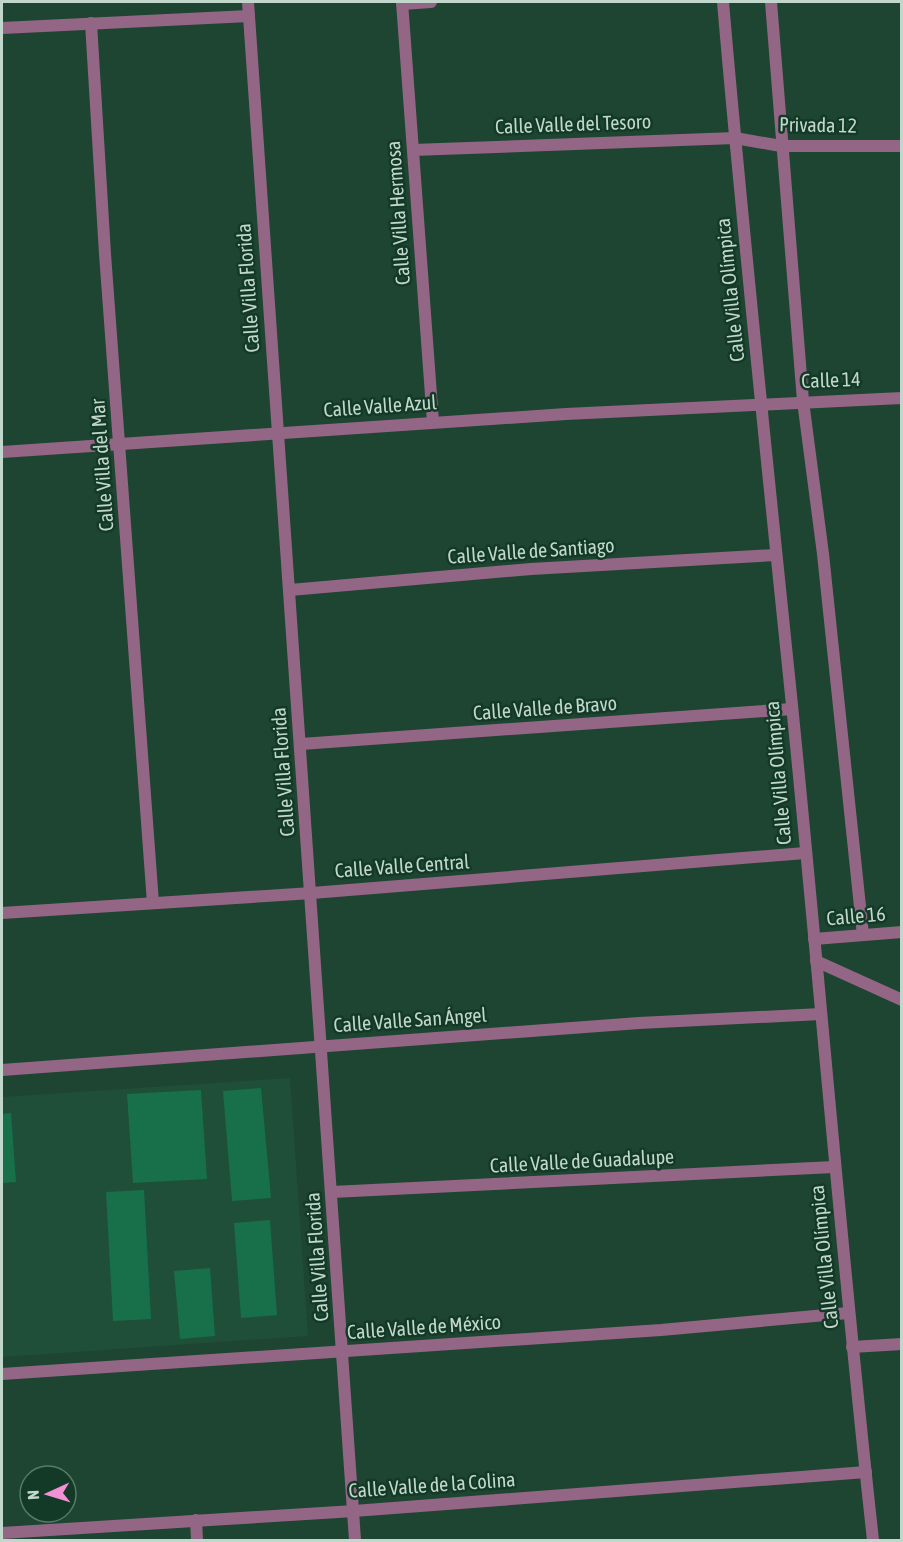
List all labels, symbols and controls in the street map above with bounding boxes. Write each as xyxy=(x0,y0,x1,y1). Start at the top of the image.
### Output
street label: Calle Valle del Tesoro xyxy=(494,109,651,138)
street label: Privada 12 xyxy=(779,112,857,137)
street label: Calle Villa Hermosa xyxy=(381,140,414,286)
street label: Calle Villa Olímpica xyxy=(711,217,748,363)
street label: Calle Villa Florida xyxy=(232,223,263,353)
street label: Calle 14 xyxy=(801,367,861,392)
street label: Calle Valle Azul xyxy=(323,390,438,421)
street label: Calle Villa del Mar xyxy=(85,397,118,532)
street label: Calle Valle de Santiago xyxy=(447,533,615,568)
street label: Calle Valle de Bravo xyxy=(472,691,618,724)
street label: Calle Villa Olímpica xyxy=(760,700,795,846)
street label: Calle Villa Florida xyxy=(267,707,298,837)
street label: Calle Valle Central xyxy=(334,849,471,882)
street label: Calle 16 xyxy=(825,901,887,930)
street label: Calle Valle San Ángel xyxy=(333,1003,488,1036)
street label: Calle Valle de Guadalupe xyxy=(489,1144,675,1177)
street label: Calle Villa Olímpica xyxy=(805,1184,842,1330)
street label: Calle Villa Florida xyxy=(301,1192,332,1322)
street label: Calle Valle de México xyxy=(346,1310,502,1343)
north arrow xyxy=(18,1464,78,1524)
street label: Calle Valle de la Colina xyxy=(348,1467,516,1502)
text: N xyxy=(24,1490,42,1500)

